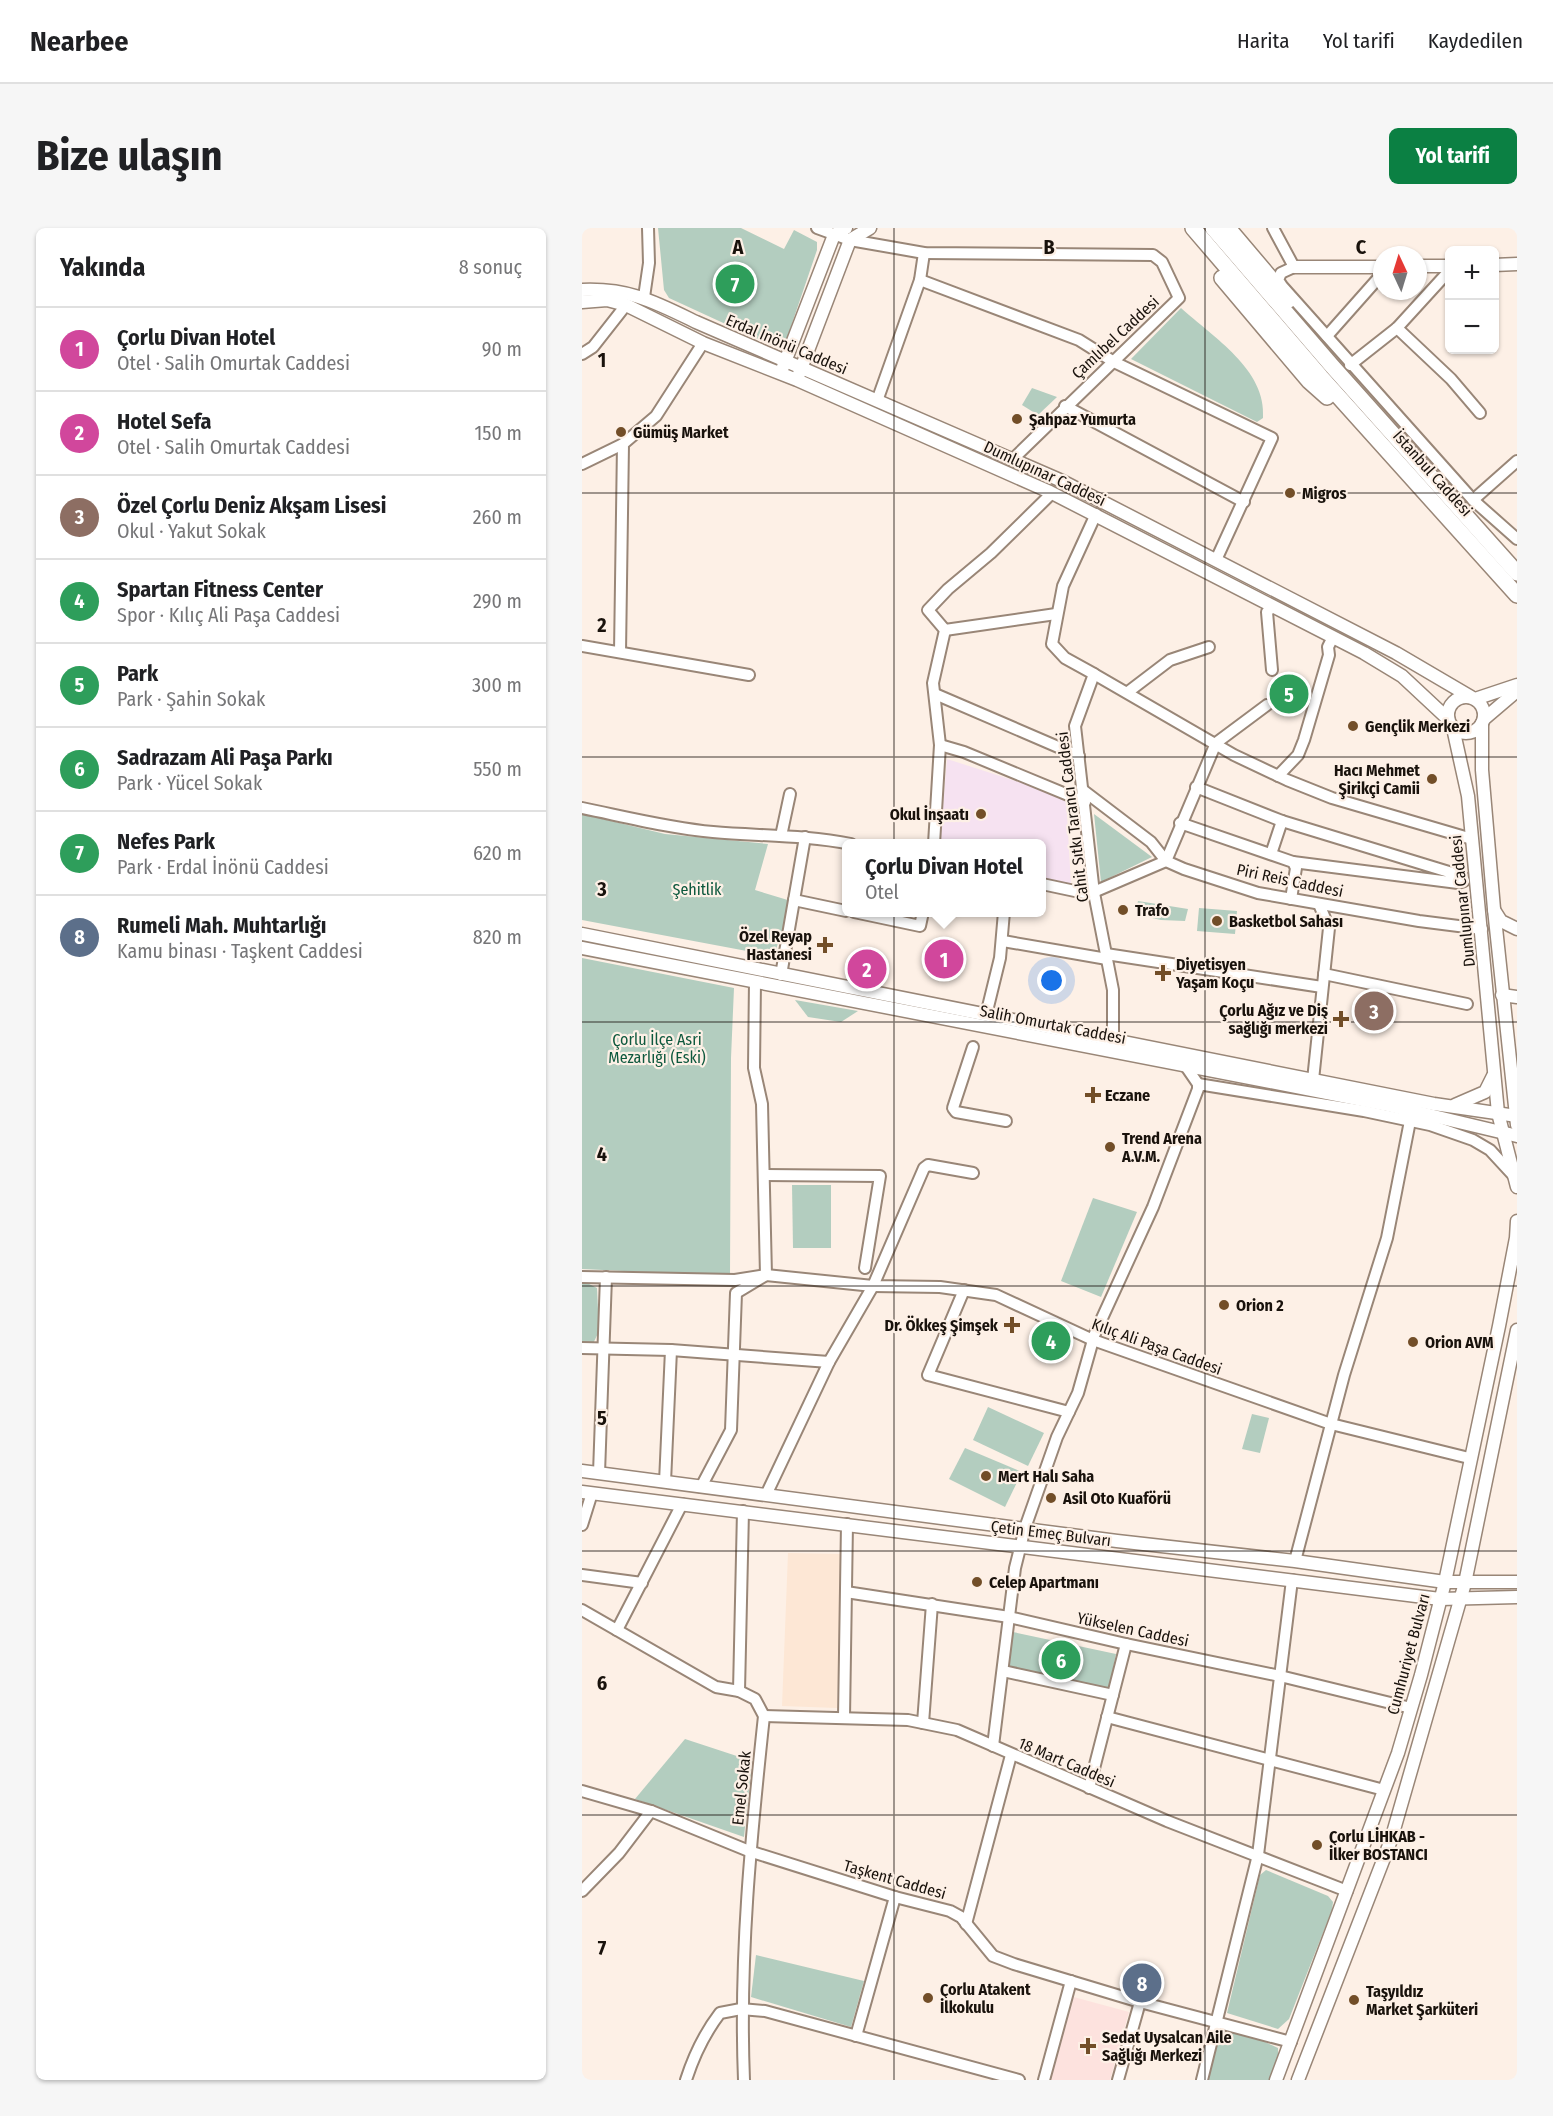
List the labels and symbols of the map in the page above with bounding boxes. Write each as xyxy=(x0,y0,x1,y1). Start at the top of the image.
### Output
text: A xyxy=(732,235,745,259)
text: B xyxy=(1043,235,1055,259)
text: C xyxy=(1356,235,1367,259)
north arrow xyxy=(1373,246,1427,300)
pin: 7 xyxy=(716,262,754,306)
street label: Çamlıbel Caddesi xyxy=(1068,292,1164,383)
street label: Erdal İnönü Caddesi xyxy=(723,310,850,379)
text: 1 xyxy=(598,348,606,372)
place label: Şahpaz Yumurta xyxy=(1029,410,1136,431)
marker: Şahpaz Yumurta xyxy=(1010,412,1024,426)
place label: Gümüş Market xyxy=(633,423,729,443)
marker: Gümüş Market xyxy=(614,425,628,439)
street label: İstanbul Caddesi xyxy=(1389,426,1476,520)
street label: Dumlupınar Caddesi xyxy=(981,437,1109,510)
place label: Migros xyxy=(1302,484,1347,503)
marker: Migros xyxy=(1283,486,1297,500)
text: 2 xyxy=(596,613,607,637)
pin: 5 xyxy=(1270,672,1308,716)
place label: Gençlik Merkezi xyxy=(1365,717,1470,737)
marker: Gençlik Merkezi xyxy=(1346,719,1360,733)
street label: Cahit Sıtkı Tarancı Caddesi xyxy=(1053,730,1092,903)
place label: Hacı Mehmet Şirikçi Camii xyxy=(1334,761,1420,800)
marker: Hacı Mehmet Şirikçi Camii xyxy=(1425,772,1439,786)
place label: Okul İnşaatı xyxy=(890,805,969,825)
marker: Okul İnşaatı xyxy=(974,807,988,821)
street label: Dumlupınar Caddesi xyxy=(1446,834,1479,968)
street label: Piri Reis Caddesi xyxy=(1235,860,1345,901)
text: 3 xyxy=(596,877,607,901)
park label: Şehitlik xyxy=(672,880,722,899)
place label: Trafo xyxy=(1135,901,1170,920)
marker: Trafo xyxy=(1116,903,1130,917)
place label: Basketbol Sahası xyxy=(1229,912,1343,931)
marker: Basketbol Sahası xyxy=(1210,914,1224,928)
place label: Özel Reyap Hastanesi xyxy=(739,926,812,964)
marker: Özel Reyap Hastanesi xyxy=(816,936,834,954)
pin: 1 xyxy=(924,936,964,982)
pin: 2 xyxy=(848,946,886,992)
place label: Diyetisyen Yaşam Koçu xyxy=(1175,955,1254,993)
marker: Diyetisyen Yaşam Koçu xyxy=(1154,964,1172,982)
your location xyxy=(1037,966,1066,995)
pin: 3 xyxy=(1354,988,1394,1034)
street label: Salih Omurtak Caddesi xyxy=(978,1001,1127,1048)
place label: Çorlu Ağız ve Diş sağlığı merkezi xyxy=(1219,1001,1328,1038)
marker: Çorlu Ağız ve Diş sağlığı merkezi xyxy=(1332,1010,1350,1028)
park label: Çorlu İlçe Asri Mezarlığı (Eski) xyxy=(608,1030,706,1067)
place label: Eczane xyxy=(1105,1086,1150,1105)
marker: Eczane xyxy=(1086,1088,1100,1102)
place label: Trend Arena A.V.M. xyxy=(1121,1129,1202,1166)
marker: Trend Arena A.V.M. xyxy=(1103,1140,1117,1154)
text: 4 xyxy=(597,1142,607,1166)
place label: Orion 2 xyxy=(1236,1296,1284,1315)
marker: Orion 2 xyxy=(1217,1298,1231,1312)
street label: Kılıç Ali Paşa Caddesi xyxy=(1089,1314,1224,1379)
place label: Dr. Ökkeş Şimşek xyxy=(884,1315,999,1337)
marker: Dr. Ökkeş Şimşek xyxy=(1003,1316,1021,1334)
pin: 4 xyxy=(1032,1318,1070,1364)
place label: Orion AVM xyxy=(1425,1333,1494,1352)
marker: Orion AVM xyxy=(1406,1335,1420,1349)
text: 5 xyxy=(597,1406,607,1430)
place label: Mert Halı Saha xyxy=(998,1467,1094,1486)
marker: Mert Halı Saha xyxy=(979,1469,993,1483)
place label: Asil Oto Kuaförü xyxy=(1062,1489,1171,1508)
marker: Asil Oto Kuaförü xyxy=(1044,1491,1058,1505)
street label: Çetin Emeç Bulvarı xyxy=(990,1517,1112,1551)
place label: Celep Apartmanı xyxy=(989,1573,1099,1592)
marker: Celep Apartmanı xyxy=(970,1575,984,1589)
street label: Cumhuriyet Bulvarı xyxy=(1383,1592,1434,1717)
street label: Yükselen Caddesi xyxy=(1075,1608,1190,1651)
pin: 6 xyxy=(1042,1638,1080,1682)
text: 6 xyxy=(597,1671,607,1695)
street label: 18 Mart Caddesi xyxy=(1015,1733,1118,1791)
street label: Emel Sokak xyxy=(728,1750,755,1826)
place label: Çorlu LİHKAB - İlker BOSTANCI xyxy=(1329,1827,1428,1864)
marker: Çorlu LİHKAB - İlker BOSTANCI xyxy=(1310,1838,1324,1852)
street label: Taşkent Caddesi xyxy=(842,1856,948,1903)
text: 7 xyxy=(598,1936,607,1960)
pin: 8 xyxy=(1122,1960,1162,2006)
place label: Çorlu Atakent İlkokulu xyxy=(940,1980,1031,2017)
place label: Taşyıldız Market Şarküteri xyxy=(1366,1982,1478,2021)
marker: Çorlu Atakent İlkokulu xyxy=(921,1991,935,2005)
marker: Taşyıldız Market Şarküteri xyxy=(1347,1993,1361,2007)
place label: Sedat Uysalcan Aile Sağlığı Merkezi xyxy=(1102,2028,1232,2065)
marker: Sedat Uysalcan Aile Sağlığı Merkezi xyxy=(1079,2037,1097,2055)

